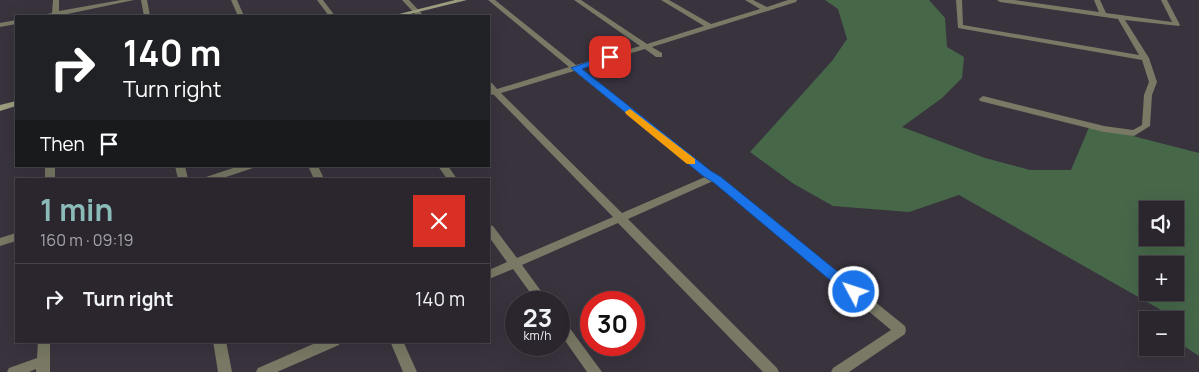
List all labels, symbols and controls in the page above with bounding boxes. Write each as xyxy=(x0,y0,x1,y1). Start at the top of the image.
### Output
text: 140 m xyxy=(123,29,221,77)
icon: right xyxy=(40,35,105,100)
pin xyxy=(589,36,631,78)
icon: arrive xyxy=(596,43,624,71)
text: Turn right xyxy=(123,74,221,104)
icon: arrive xyxy=(95,130,123,158)
text: Then xyxy=(40,131,85,157)
text: 1 min xyxy=(40,189,113,230)
button: close xyxy=(413,195,465,247)
map controls xyxy=(1139,201,1184,356)
button: sound xyxy=(1139,201,1184,246)
text: 160 m · 09:19 xyxy=(40,229,133,251)
button: + xyxy=(1139,256,1184,301)
position arrow xyxy=(827,265,879,317)
icon: right xyxy=(40,285,68,313)
text: Turn right xyxy=(83,286,173,312)
text: 140 m xyxy=(415,286,465,312)
speed limit sign: 30 xyxy=(580,291,645,356)
text: 23 xyxy=(523,300,552,335)
button: − xyxy=(1139,311,1184,356)
text: km/h xyxy=(524,327,551,344)

